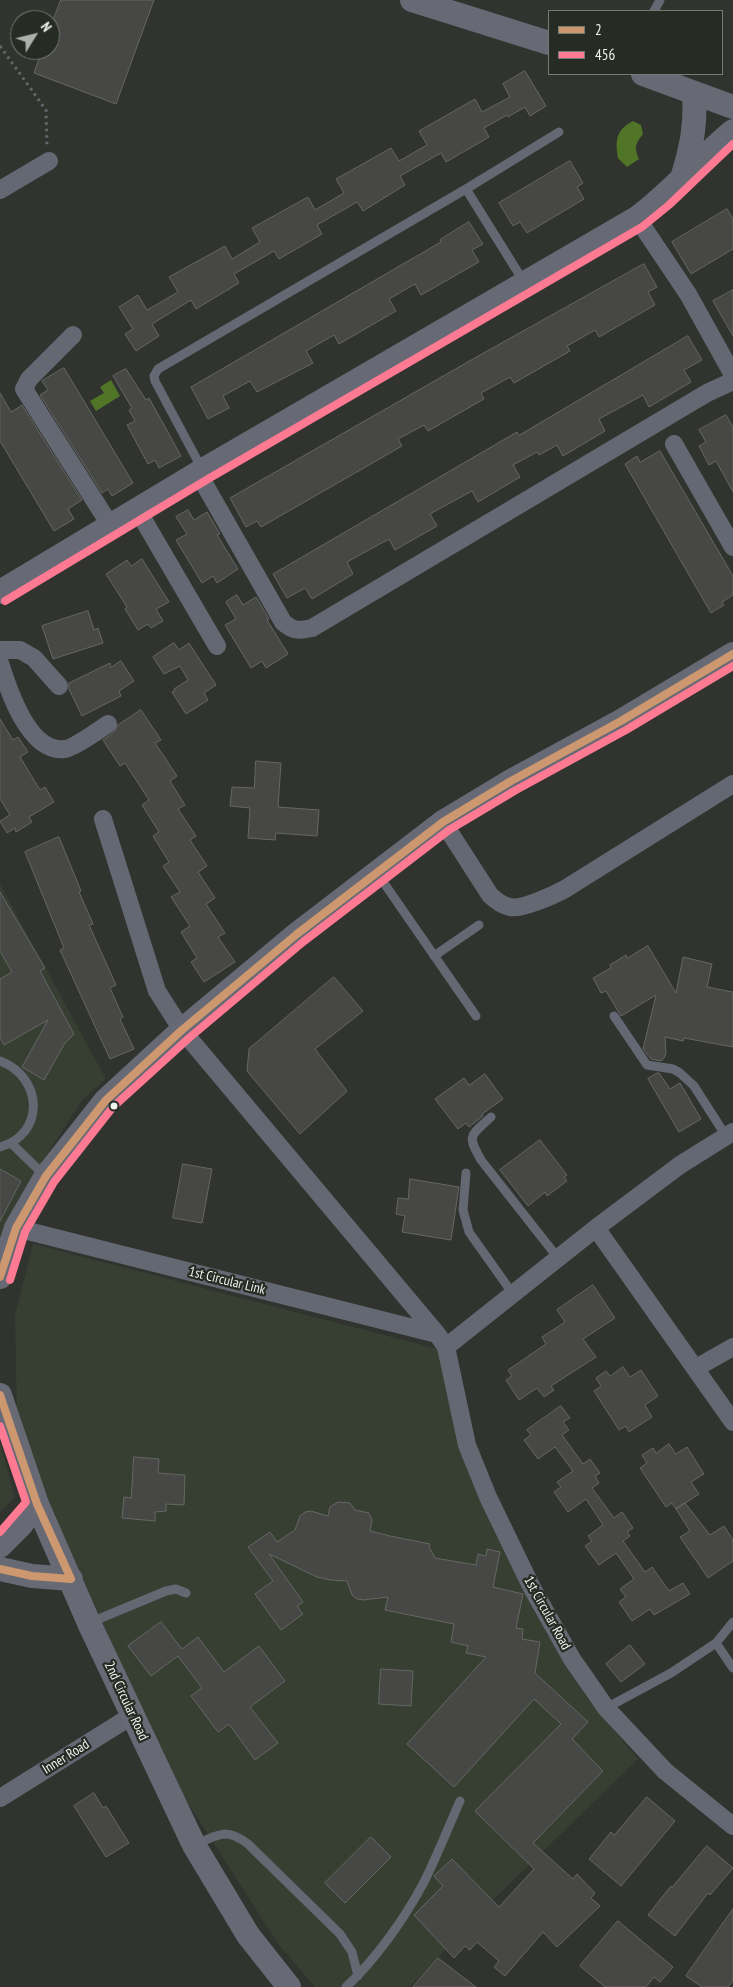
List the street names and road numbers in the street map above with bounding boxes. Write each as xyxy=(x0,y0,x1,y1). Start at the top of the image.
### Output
street label: 1st Circular Link xyxy=(187,1263,267,1299)
street label: 1st Circular Road xyxy=(520,1573,574,1653)
street label: 2nd Circular Road xyxy=(100,1659,152,1743)
street label: Inner Road xyxy=(39,1736,93,1778)

